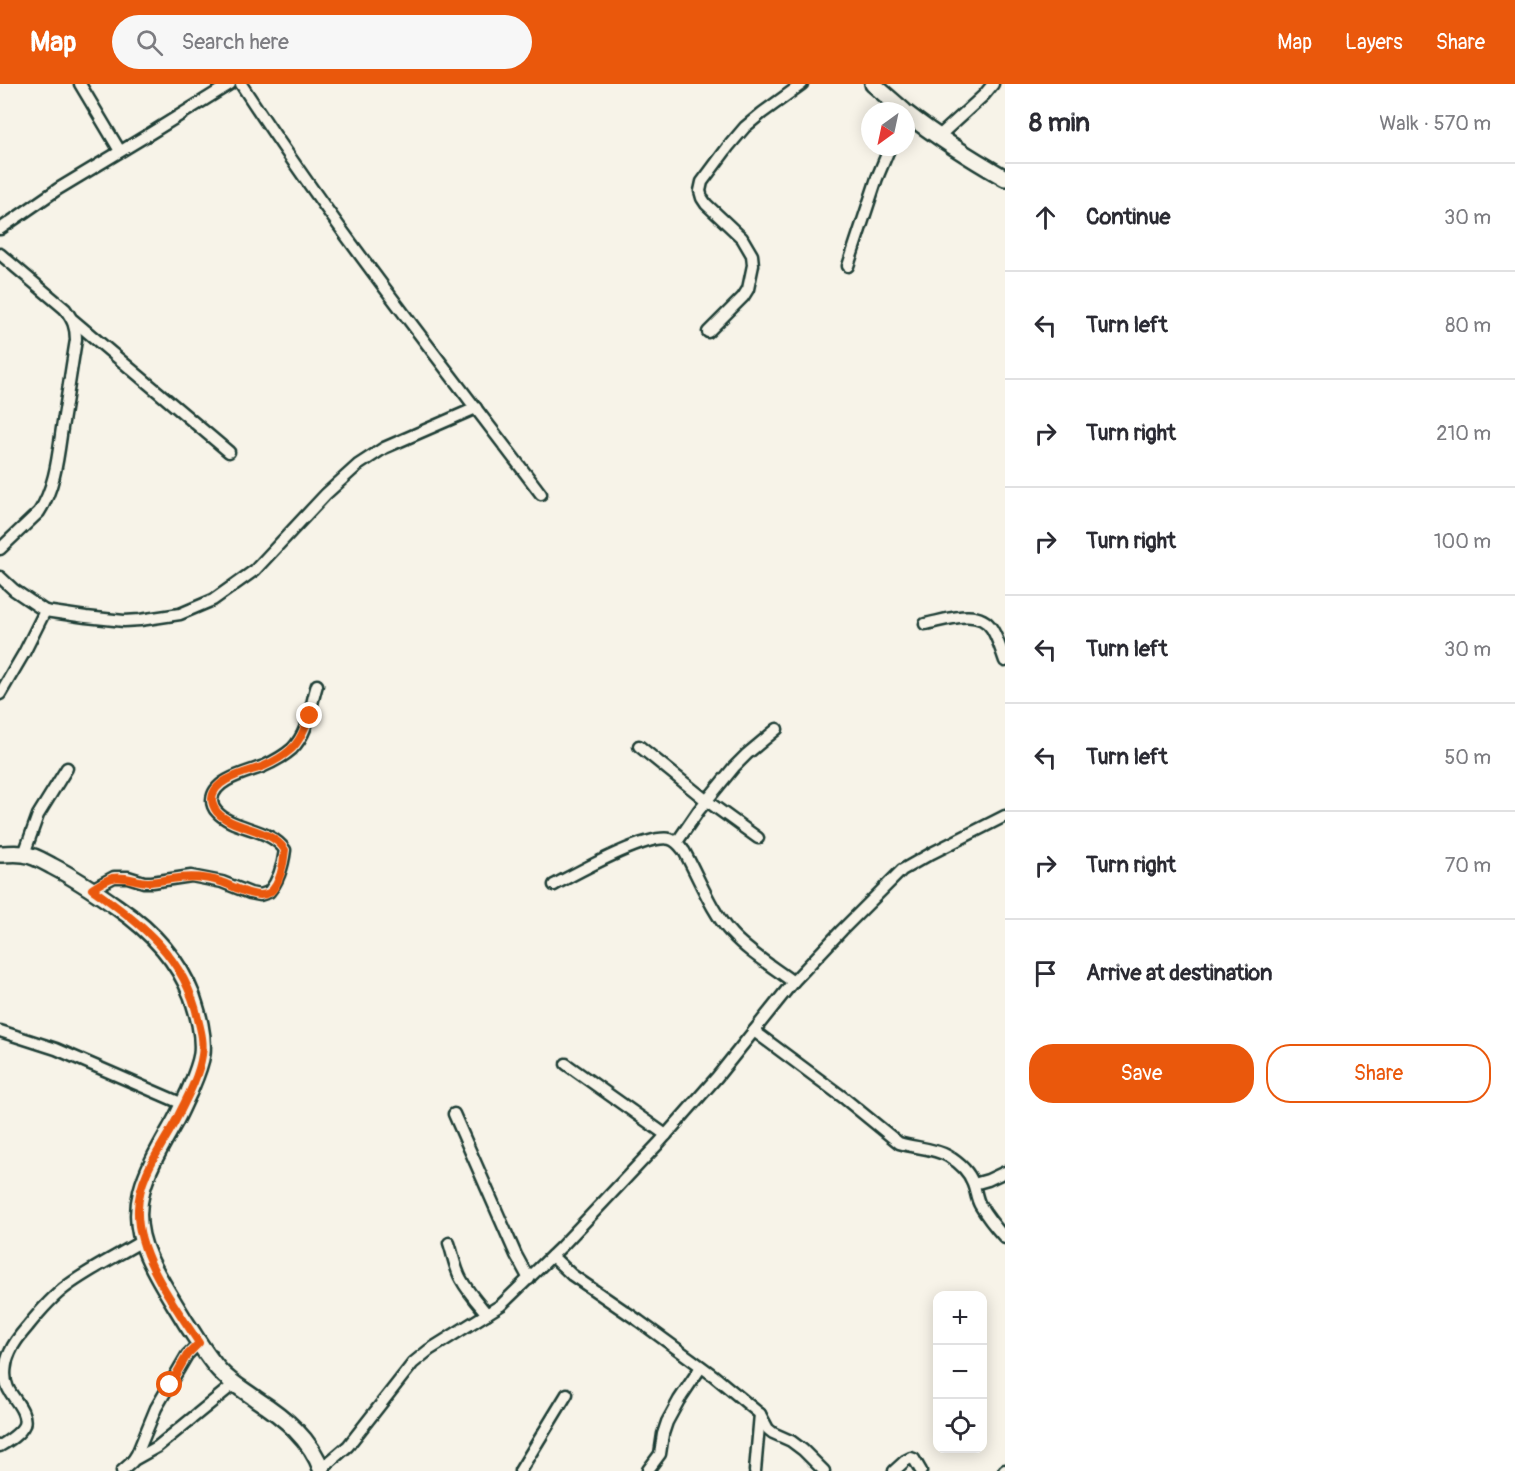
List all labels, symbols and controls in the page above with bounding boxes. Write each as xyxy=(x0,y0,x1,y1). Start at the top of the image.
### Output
search box xyxy=(112,15,532,69)
text: Map xyxy=(30,25,76,60)
icon: search xyxy=(133,26,166,59)
text: Search here xyxy=(181,28,289,56)
text: Map xyxy=(1277,29,1312,56)
text: Layers xyxy=(1345,29,1403,56)
text: Share xyxy=(1436,29,1485,56)
north arrow xyxy=(861,102,915,156)
text: 8 min xyxy=(1029,107,1090,139)
text: Walk · 570 m xyxy=(1379,111,1491,136)
icon: ahead xyxy=(1029,201,1062,234)
text: Continue xyxy=(1086,203,1170,231)
text: 30 m xyxy=(1444,205,1491,230)
icon: left xyxy=(1029,309,1062,342)
text: Turn left xyxy=(1086,311,1168,339)
text: 80 m xyxy=(1445,313,1491,338)
icon: right xyxy=(1029,417,1062,450)
text: Turn right xyxy=(1086,419,1176,447)
text: 210 m xyxy=(1436,421,1491,446)
icon: right xyxy=(1029,525,1062,558)
text: Turn right xyxy=(1086,527,1176,555)
text: 100 m xyxy=(1434,529,1491,554)
icon: left xyxy=(1029,633,1062,666)
text: Turn left xyxy=(1086,635,1168,663)
text: 30 m xyxy=(1444,637,1491,662)
route end xyxy=(296,702,322,728)
icon: left xyxy=(1029,741,1062,774)
text: Turn left xyxy=(1086,743,1168,771)
text: 50 m xyxy=(1444,745,1491,770)
icon: right xyxy=(1029,849,1062,882)
text: Turn right xyxy=(1086,851,1176,879)
text: 70 m xyxy=(1445,853,1491,878)
icon: arrive xyxy=(1029,957,1062,990)
text: Arrive at destination xyxy=(1086,959,1272,987)
button: Save xyxy=(1029,1044,1254,1103)
button: Share xyxy=(1266,1044,1491,1103)
map controls xyxy=(933,1291,987,1453)
button: + xyxy=(933,1291,987,1345)
button: − xyxy=(933,1345,987,1399)
route start xyxy=(156,1371,182,1397)
button: locate xyxy=(933,1399,987,1453)

